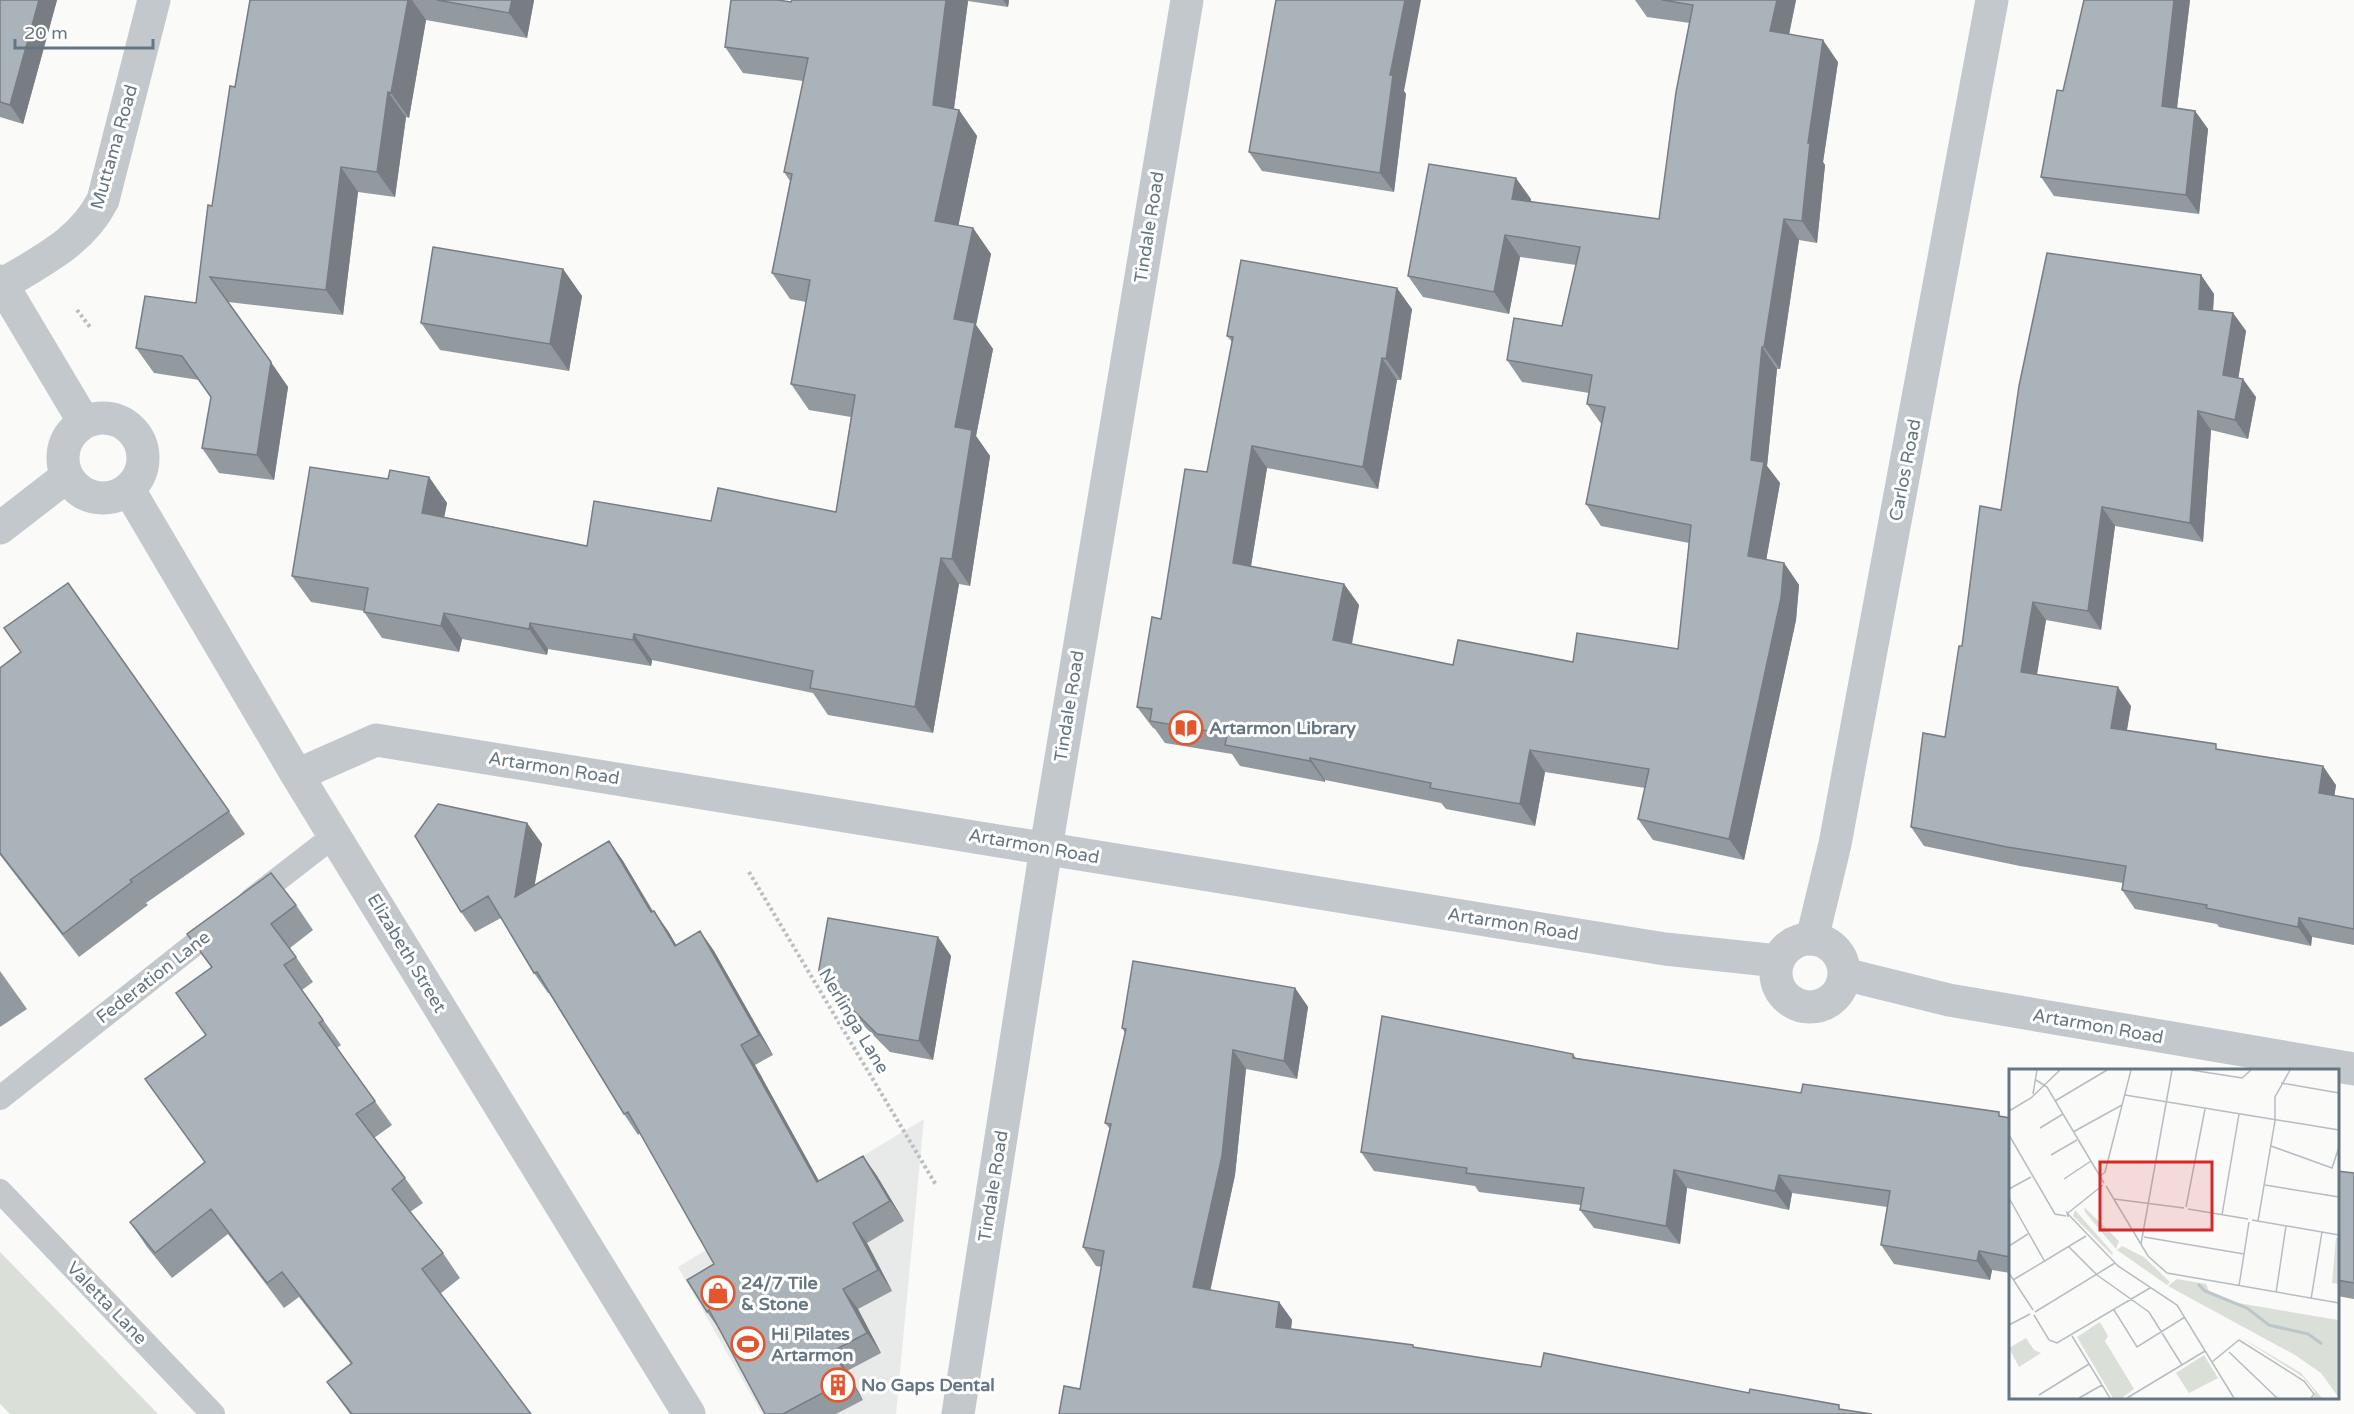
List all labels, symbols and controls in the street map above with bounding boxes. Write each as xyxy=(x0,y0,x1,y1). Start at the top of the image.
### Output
scale bar xyxy=(15,12,153,50)
text: 20 m xyxy=(24,22,68,44)
street label: Muttama Road xyxy=(86,82,142,212)
street label: Tindale Road xyxy=(1129,170,1169,284)
street label: Carlos Road xyxy=(1884,417,1926,523)
street label: Tindale Road xyxy=(1049,649,1089,763)
library icon: Artarmon Library xyxy=(1168,710,1204,746)
place label: Artarmon Library xyxy=(1209,717,1356,739)
street label: Artarmon Road xyxy=(487,747,621,789)
street label: Artarmon Road xyxy=(967,824,1101,868)
street label: Elizabeth Street xyxy=(363,889,451,1017)
street label: Artarmon Road xyxy=(1446,903,1580,945)
street label: Federation Lane xyxy=(92,926,214,1028)
street label: Nerlinga Lane xyxy=(814,964,894,1078)
street label: Artarmon Road xyxy=(2031,1004,2165,1048)
inset map xyxy=(2009,1069,2339,1399)
street label: Tindale Road xyxy=(973,1129,1013,1243)
street label: Valetta Lane xyxy=(62,1257,152,1349)
place label: 24/7 Tile & Stone xyxy=(741,1272,818,1315)
shop icon: 24/7 Tile & Stone xyxy=(700,1275,736,1311)
place label: Hi Pilates Artarmon xyxy=(771,1323,854,1366)
sports icon: Hi Pilates Artarmon xyxy=(730,1326,766,1362)
building icon: No Gaps Dental xyxy=(820,1367,856,1403)
place label: No Gaps Dental xyxy=(861,1374,995,1396)

